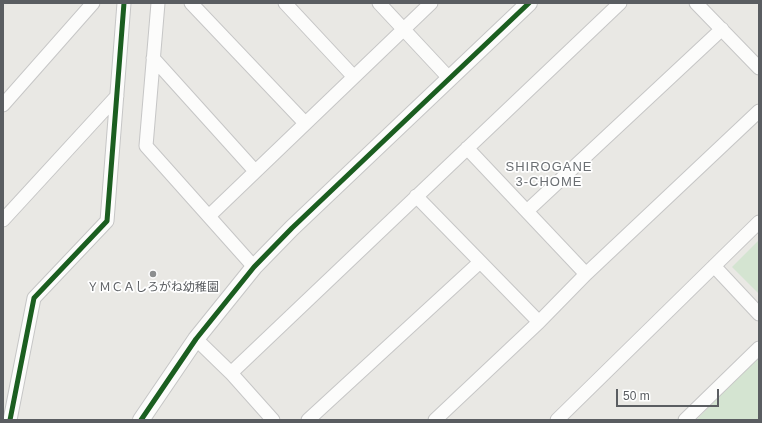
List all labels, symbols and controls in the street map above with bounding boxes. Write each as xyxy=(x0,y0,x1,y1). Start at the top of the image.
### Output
district label: SHIROGANE 3-CHOME xyxy=(505,159,593,190)
marker: ＹＭＣＡしろがね幼稚園 xyxy=(148,269,158,279)
place label: ＹＭＣＡしろがね幼稚園 xyxy=(87,281,219,295)
scale bar xyxy=(618,381,721,407)
text: 50 m xyxy=(623,389,650,403)

